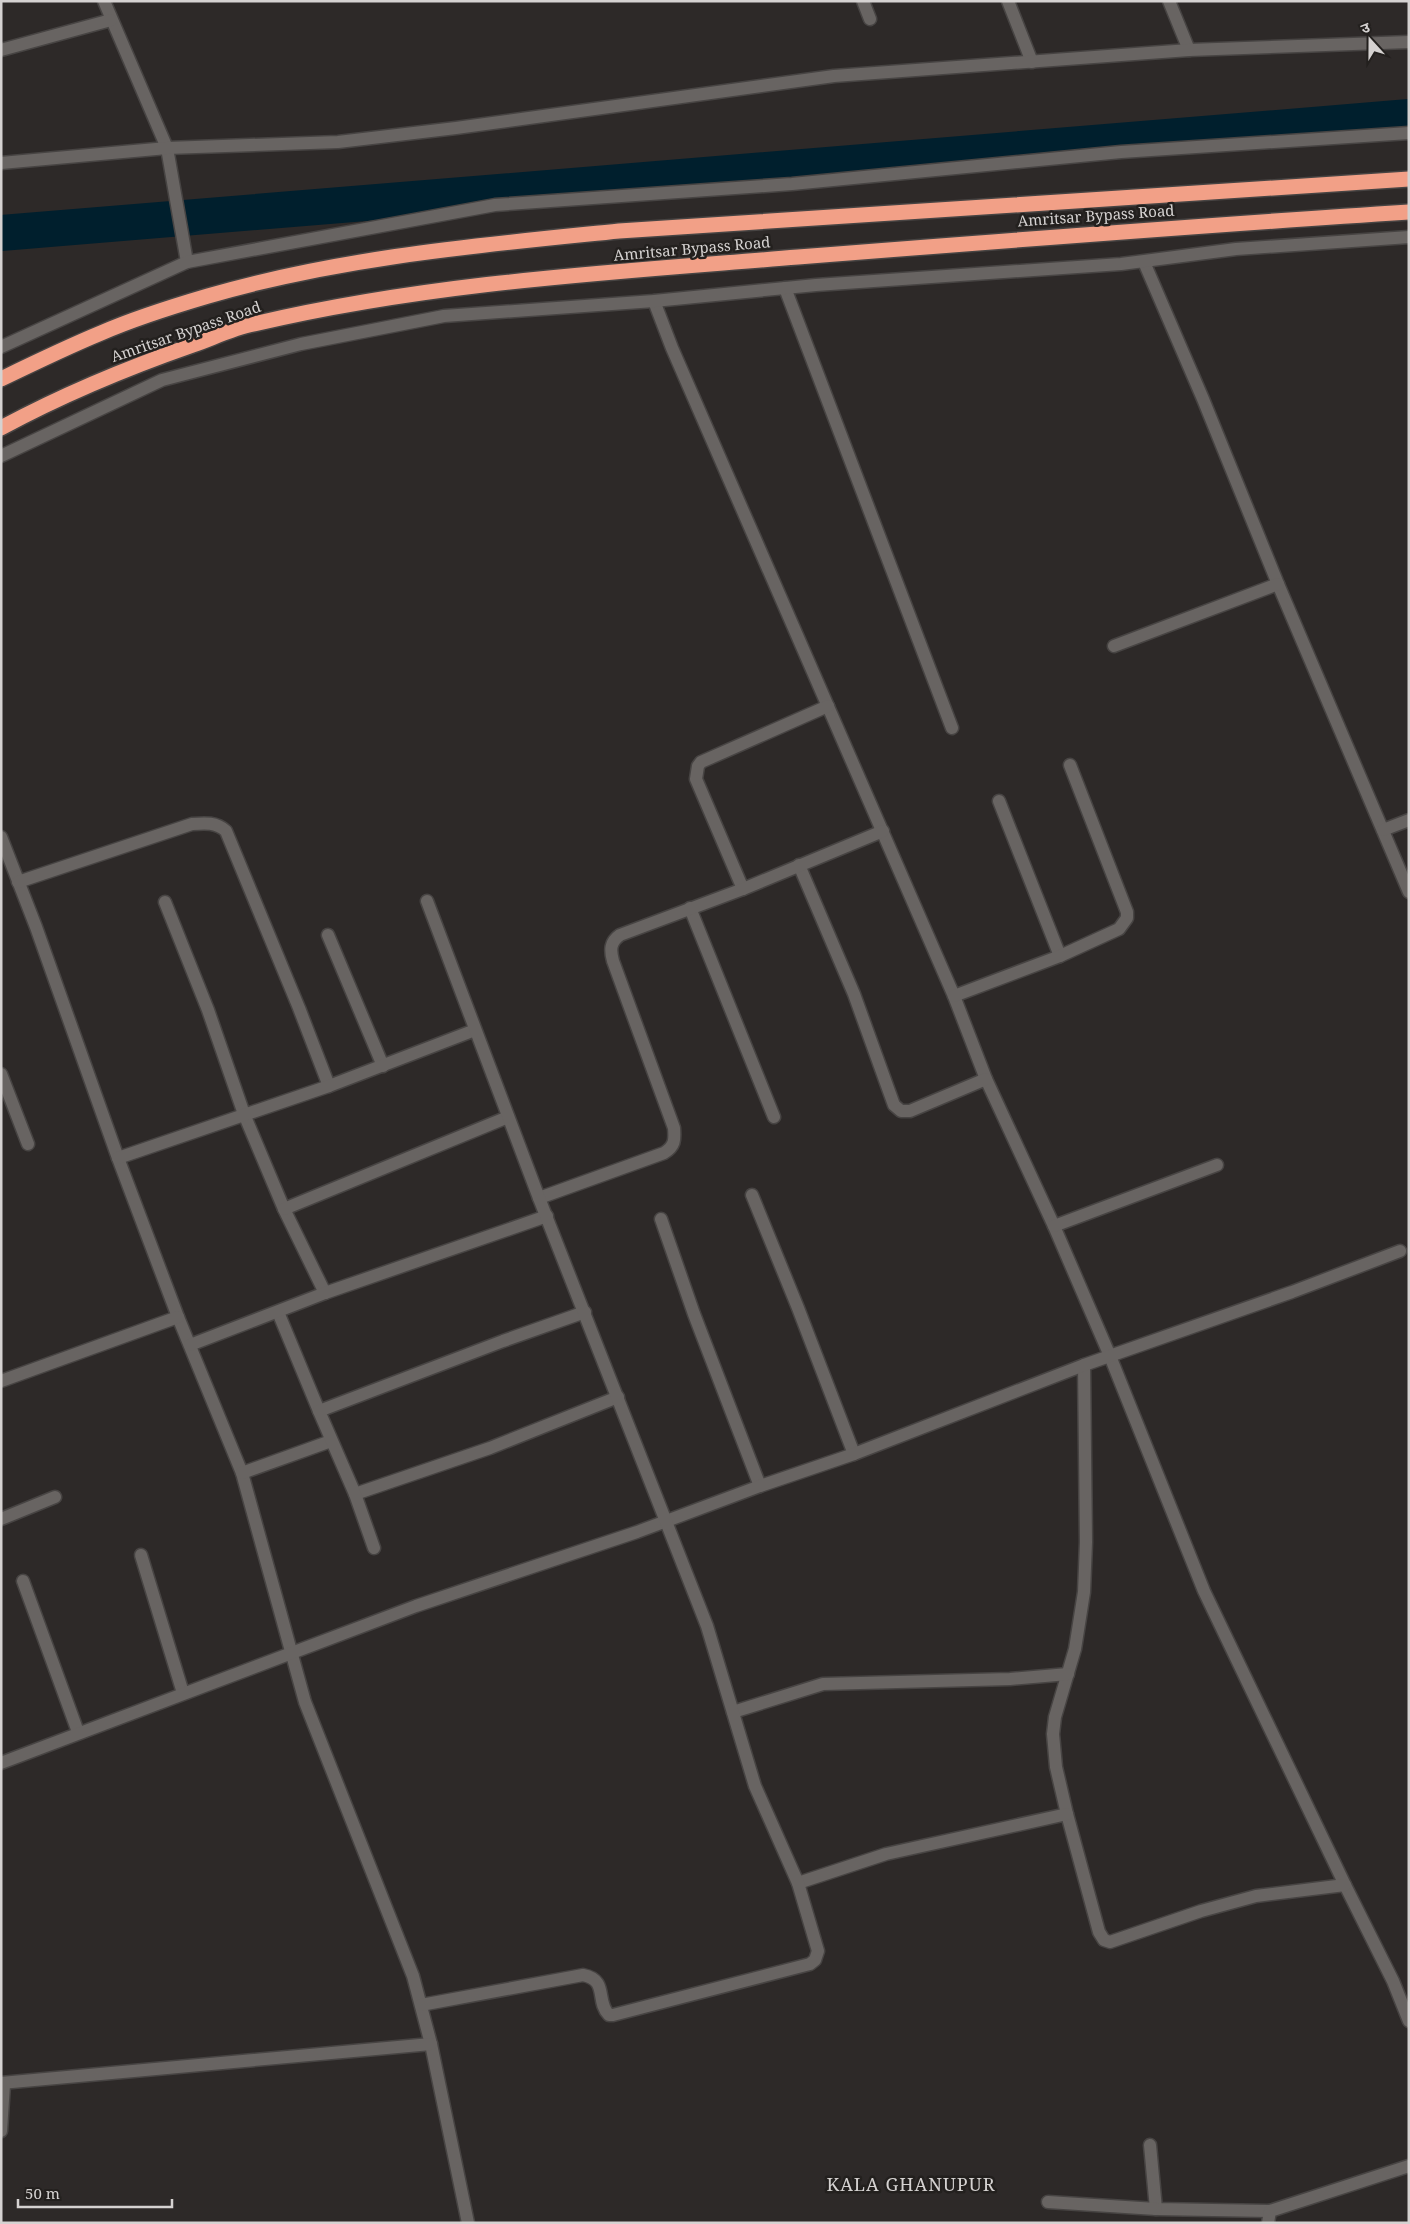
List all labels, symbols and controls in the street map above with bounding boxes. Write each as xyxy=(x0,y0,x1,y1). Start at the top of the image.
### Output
north arrow xyxy=(1345,15,1395,65)
text: उ xyxy=(1358,17,1373,38)
street label: Amritsar Bypass Road xyxy=(1017,200,1175,230)
street label: Amritsar Bypass Road xyxy=(613,231,771,265)
street label: Amritsar Bypass Road xyxy=(108,296,263,366)
district label: KALA GHANUPUR xyxy=(827,2172,995,2196)
scale bar xyxy=(18,2176,171,2208)
text: 50 m xyxy=(25,2183,60,2203)

